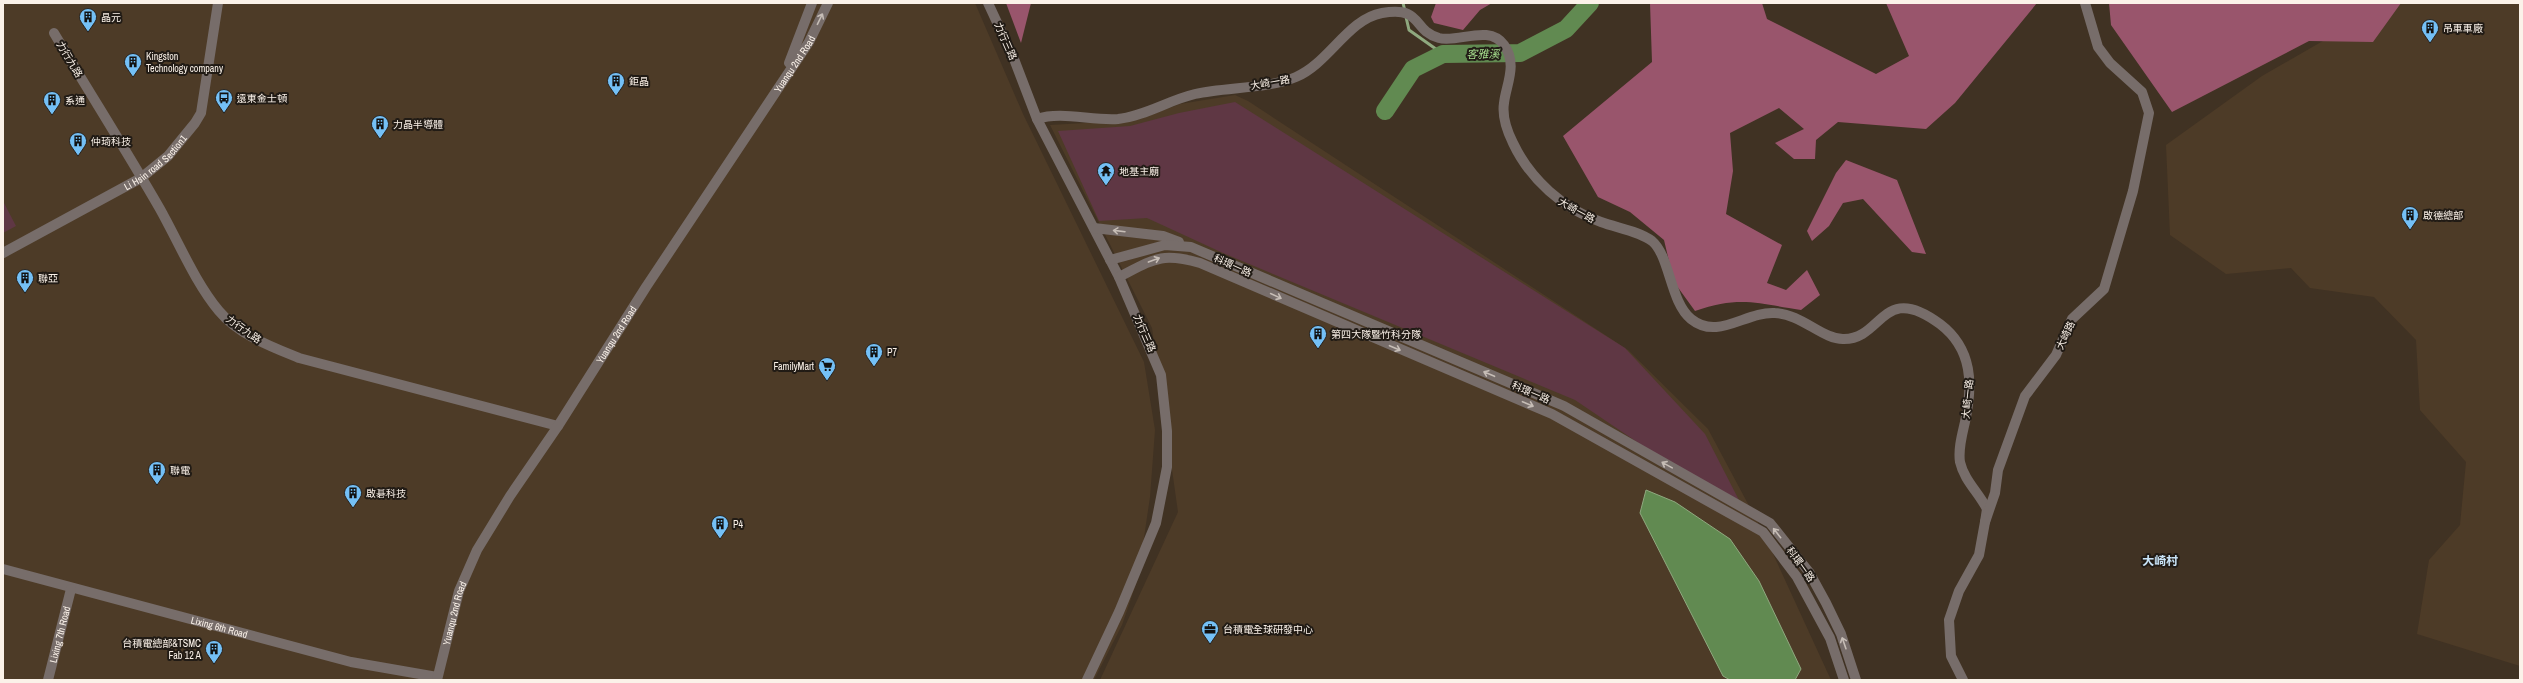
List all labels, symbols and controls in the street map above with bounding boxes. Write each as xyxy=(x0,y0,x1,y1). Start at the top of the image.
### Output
building icon: 晶元 xyxy=(78,7,98,32)
place label: 晶元 xyxy=(101,11,121,24)
one-way arrow xyxy=(817,14,824,26)
building icon: 吊車車廠 xyxy=(2420,18,2440,43)
street label: 力行三路 xyxy=(991,20,1020,62)
place label: 吊車車廠 xyxy=(2443,22,2483,35)
street label: Yuanqu 2nd Road xyxy=(771,34,818,95)
street label: 力行九路 xyxy=(54,39,85,80)
water label: 客雅溪 xyxy=(1466,47,1502,61)
place label: Kingston Technology company xyxy=(146,50,224,75)
building icon: Kingston Technology company xyxy=(123,52,143,77)
building icon: 鉅晶 xyxy=(606,71,626,96)
street label: 大崎一路 xyxy=(1249,73,1291,92)
place label: 鉅晶 xyxy=(629,75,649,88)
bus stop icon: 遠東金士頓 xyxy=(214,88,234,113)
building icon: 系通 xyxy=(42,90,62,115)
place label: 遠東金士頓 xyxy=(237,92,288,105)
place label: 系通 xyxy=(65,94,85,107)
building icon: 力晶半導體 xyxy=(370,114,390,139)
place label: 力晶半導體 xyxy=(393,118,443,131)
building icon: 仲琦科技 xyxy=(68,131,88,156)
street label: Li Hsin road Section1 xyxy=(122,132,190,193)
place label: 仲琦科技 xyxy=(91,135,131,148)
temple icon: 地基主廟 xyxy=(1096,161,1116,186)
place label: 地基主廟 xyxy=(1119,165,1159,178)
street label: 大崎一路 xyxy=(1556,195,1597,226)
building icon: 啟德總部 xyxy=(2400,205,2420,230)
place label: 啟德總部 xyxy=(2423,209,2463,222)
one-way arrow xyxy=(1113,227,1126,235)
street label: 科環一路 xyxy=(1212,251,1254,280)
one-way arrow xyxy=(1148,255,1160,263)
building icon: 聯亞 xyxy=(15,268,35,293)
place label: 聯亞 xyxy=(38,272,58,285)
one-way arrow xyxy=(1270,293,1282,300)
street label: Yuanqu 2nd Road xyxy=(593,303,639,366)
street label: 力行三路 xyxy=(1130,312,1159,354)
street label: 力行九路 xyxy=(224,313,264,346)
street label: 大崎路 xyxy=(2053,319,2078,352)
building icon: 第四大隊暨竹科分隊 xyxy=(1308,324,1328,349)
place label: 第四大隊暨竹科分隊 xyxy=(1331,328,1421,341)
building icon: P7 xyxy=(864,342,884,367)
one-way arrow xyxy=(1389,344,1401,352)
place label: P7 xyxy=(887,346,897,359)
supermarket icon: FamilyMart xyxy=(817,356,837,381)
place label: FamilyMart xyxy=(773,360,815,373)
one-way arrow xyxy=(1484,370,1496,378)
street label: 大崎一路 xyxy=(1959,378,1976,420)
street label: 科環一路 xyxy=(1510,379,1552,406)
one-way arrow xyxy=(1522,401,1534,408)
building icon: 聯電 xyxy=(147,460,167,485)
one-way arrow xyxy=(1661,461,1673,469)
place label: 聯電 xyxy=(170,464,191,477)
building icon: 啟碁科技 xyxy=(343,483,363,508)
place label: 啟碁科技 xyxy=(366,487,406,500)
building icon: P4 xyxy=(710,514,730,539)
place label: P4 xyxy=(733,518,743,531)
one-way arrow xyxy=(1773,527,1781,538)
street label: 科環一路 xyxy=(1784,544,1818,584)
district label: 大崎村 xyxy=(2142,553,2178,569)
street label: Yuanqu 2nd Road xyxy=(440,579,469,647)
street label: Lixing 7th Road xyxy=(47,605,73,664)
street label: Lixing 6th Road xyxy=(190,614,249,641)
office icon: 台積電全球研發中心 xyxy=(1200,619,1220,644)
place label: 台積電全球研發中心 xyxy=(1223,623,1313,636)
place label: 台積電總部&TSMC Fab 12 A xyxy=(122,637,202,662)
one-way arrow xyxy=(1840,637,1847,650)
building icon: 台積電總部&TSMC Fab 12 A xyxy=(204,639,224,664)

